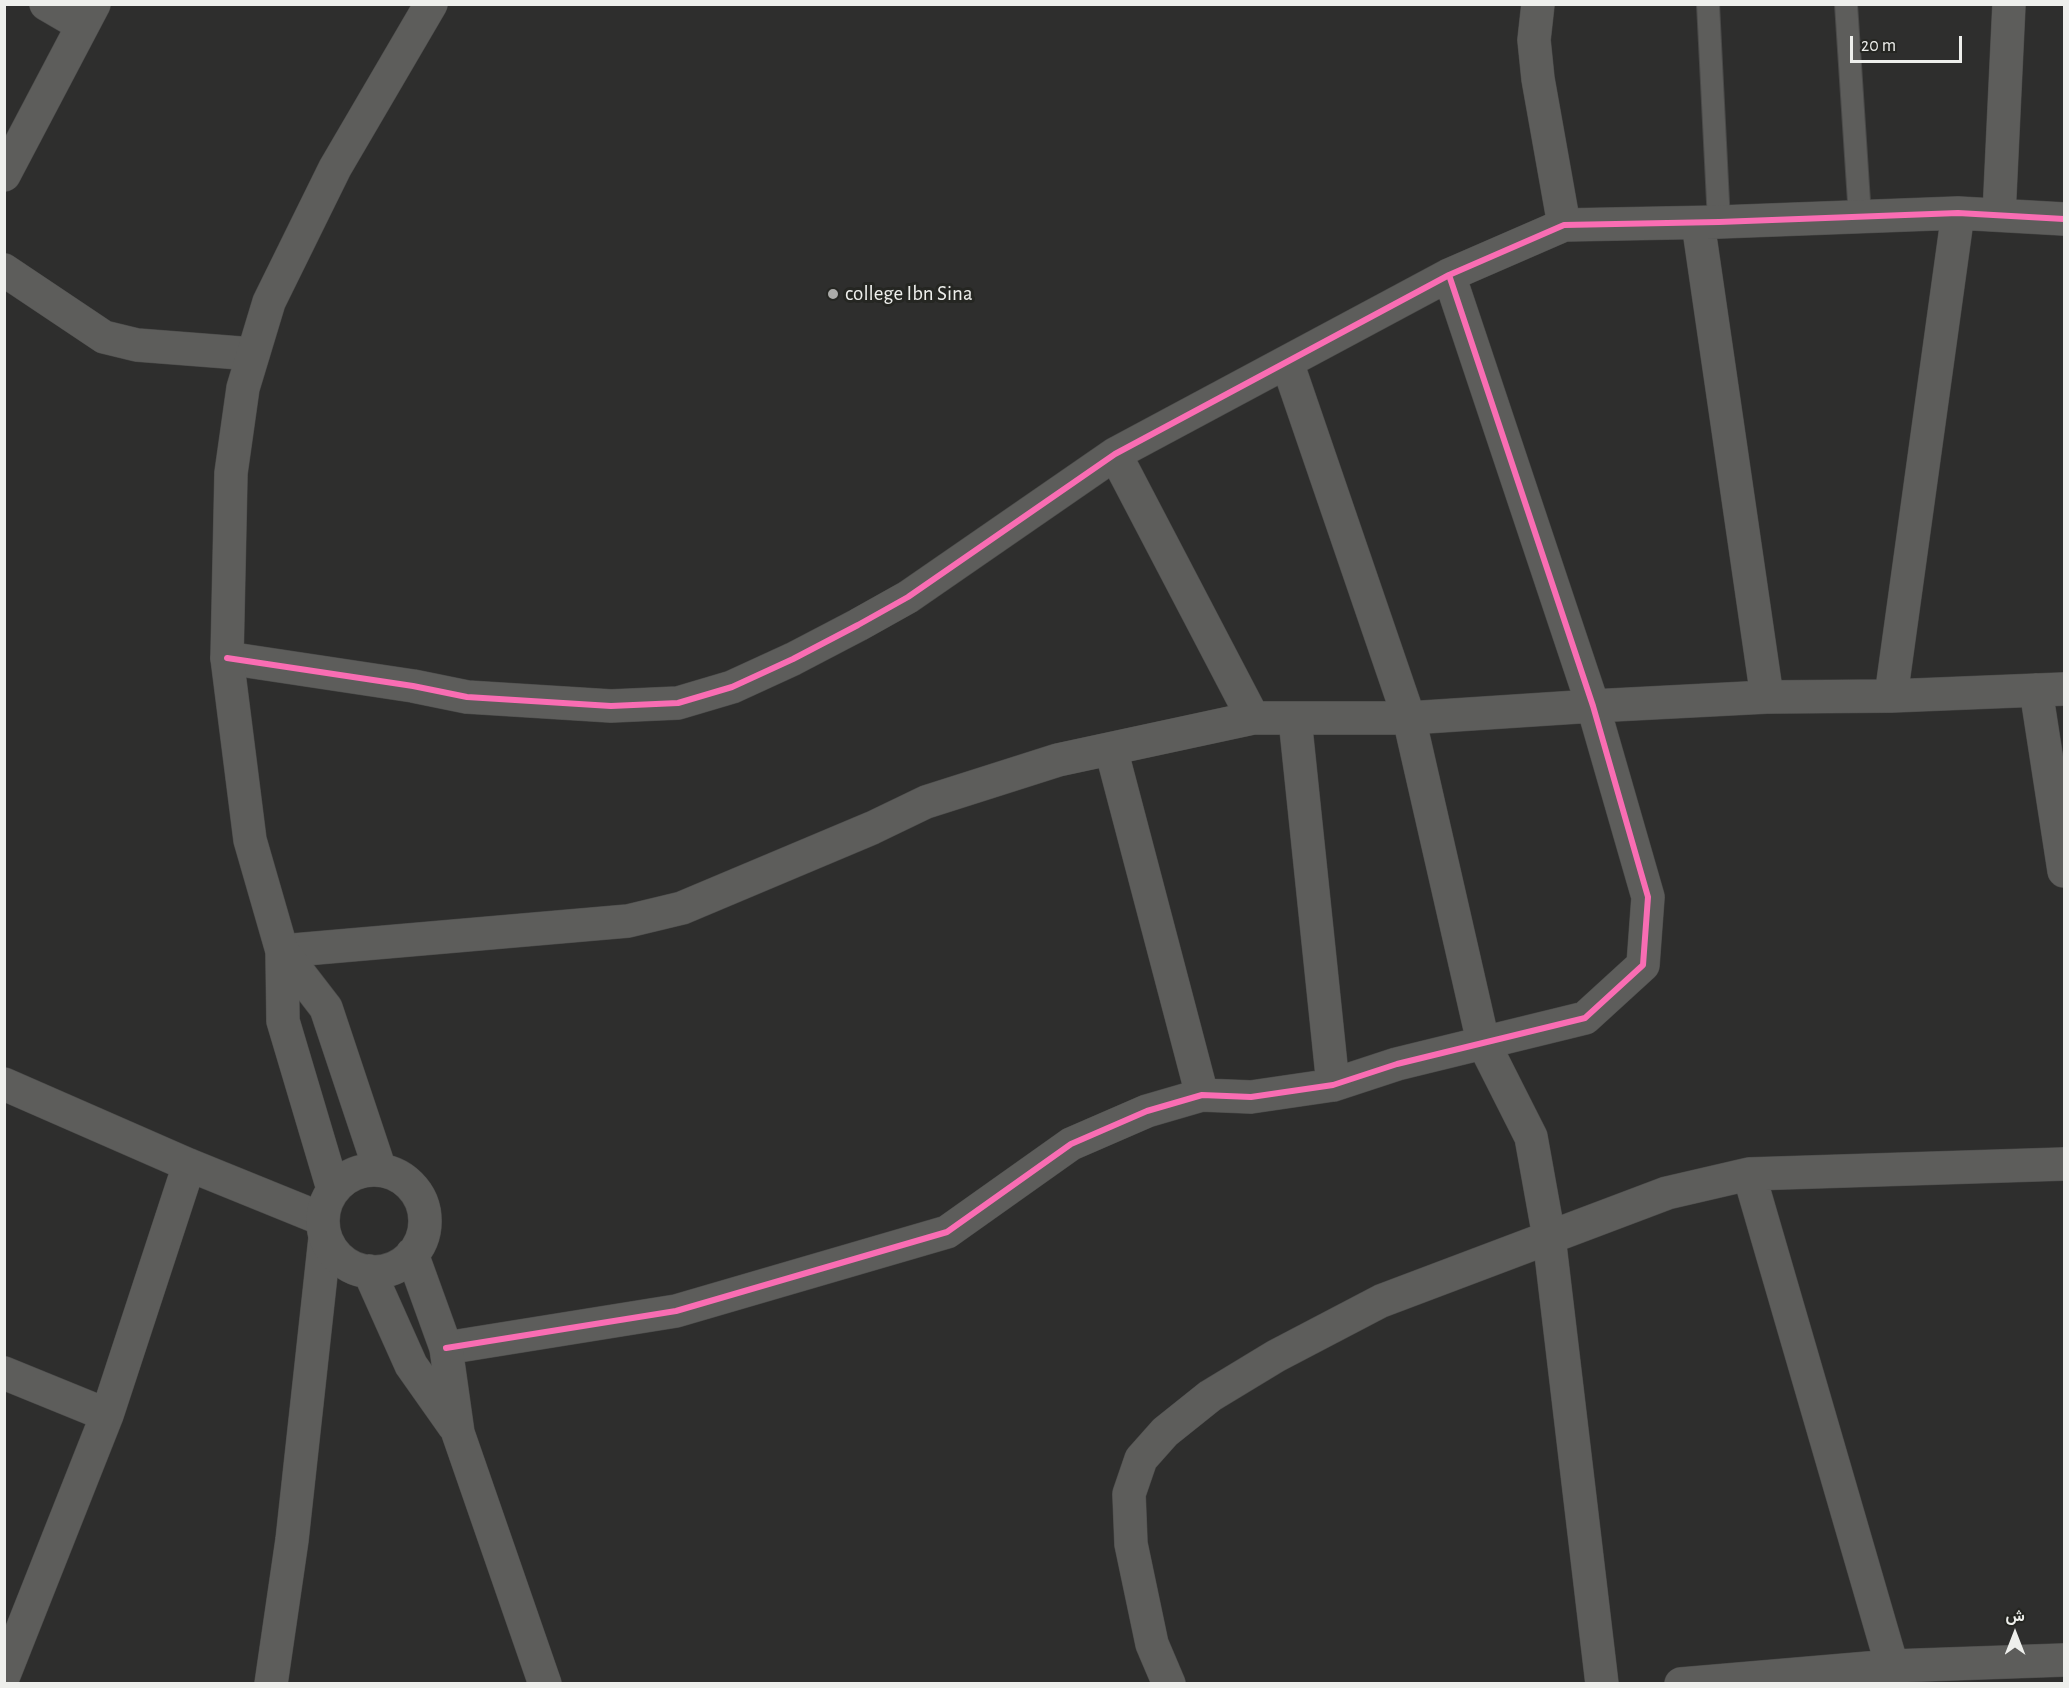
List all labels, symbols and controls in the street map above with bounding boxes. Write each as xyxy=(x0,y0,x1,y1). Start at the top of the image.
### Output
scale bar xyxy=(1853,24,1966,62)
text: 20 m xyxy=(1861,37,1896,55)
place label: college Ibn Sina xyxy=(845,281,973,307)
marker: college Ibn Sina xyxy=(826,287,840,301)
north arrow xyxy=(1985,1604,2045,1664)
text: ش xyxy=(2005,1608,2025,1624)

